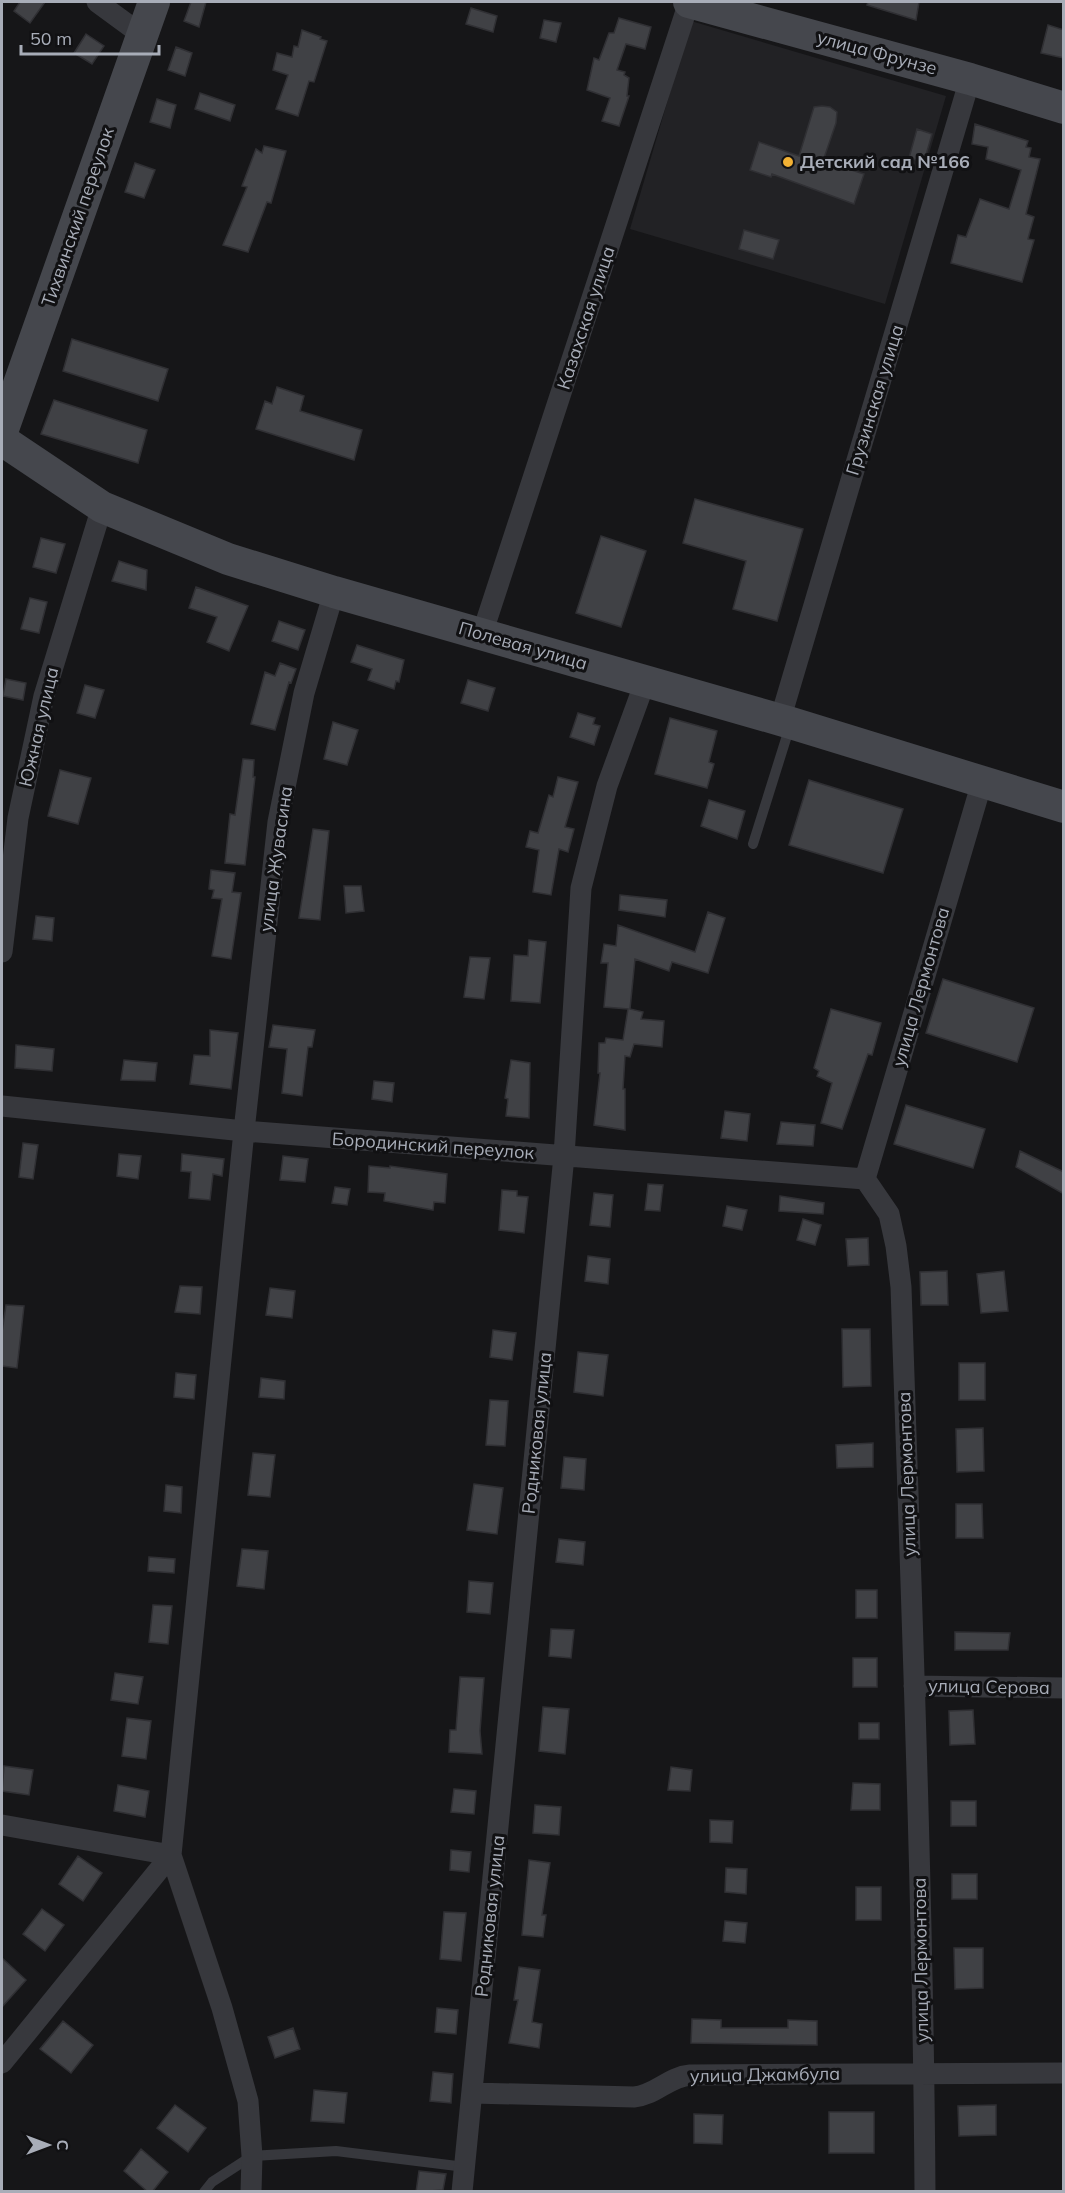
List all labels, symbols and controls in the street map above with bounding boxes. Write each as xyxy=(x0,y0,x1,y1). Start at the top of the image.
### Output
scale bar xyxy=(21,18,159,56)
street label: улица Фрунзе xyxy=(815,25,940,80)
text: 50 m xyxy=(30,27,72,50)
street label: Тихвинский переулок xyxy=(36,124,119,309)
place label: Детский сад №166 xyxy=(800,150,970,173)
marker: Детский сад №166 xyxy=(781,155,795,169)
street label: Казахская улица xyxy=(552,243,620,392)
street label: Грузинская улица xyxy=(841,322,908,478)
street label: Полевая улица xyxy=(456,616,590,675)
street label: Южная улица xyxy=(14,665,63,789)
street label: улица Жувасина xyxy=(254,785,297,933)
street label: улица Лермонтова xyxy=(887,904,954,1069)
street label: Бородинский переулок xyxy=(331,1127,535,1164)
street label: Родниковая улица xyxy=(517,1351,556,1515)
street label: улица Лермонтова xyxy=(892,1391,921,1557)
street label: улица Серова xyxy=(928,1674,1050,1699)
street label: Родниковая улица xyxy=(470,1834,509,1998)
street label: улица Лермонтова xyxy=(908,1877,933,2043)
street label: улица Джамбула xyxy=(690,2062,840,2087)
north arrow xyxy=(18,2115,78,2175)
text: С xyxy=(53,2140,73,2151)

